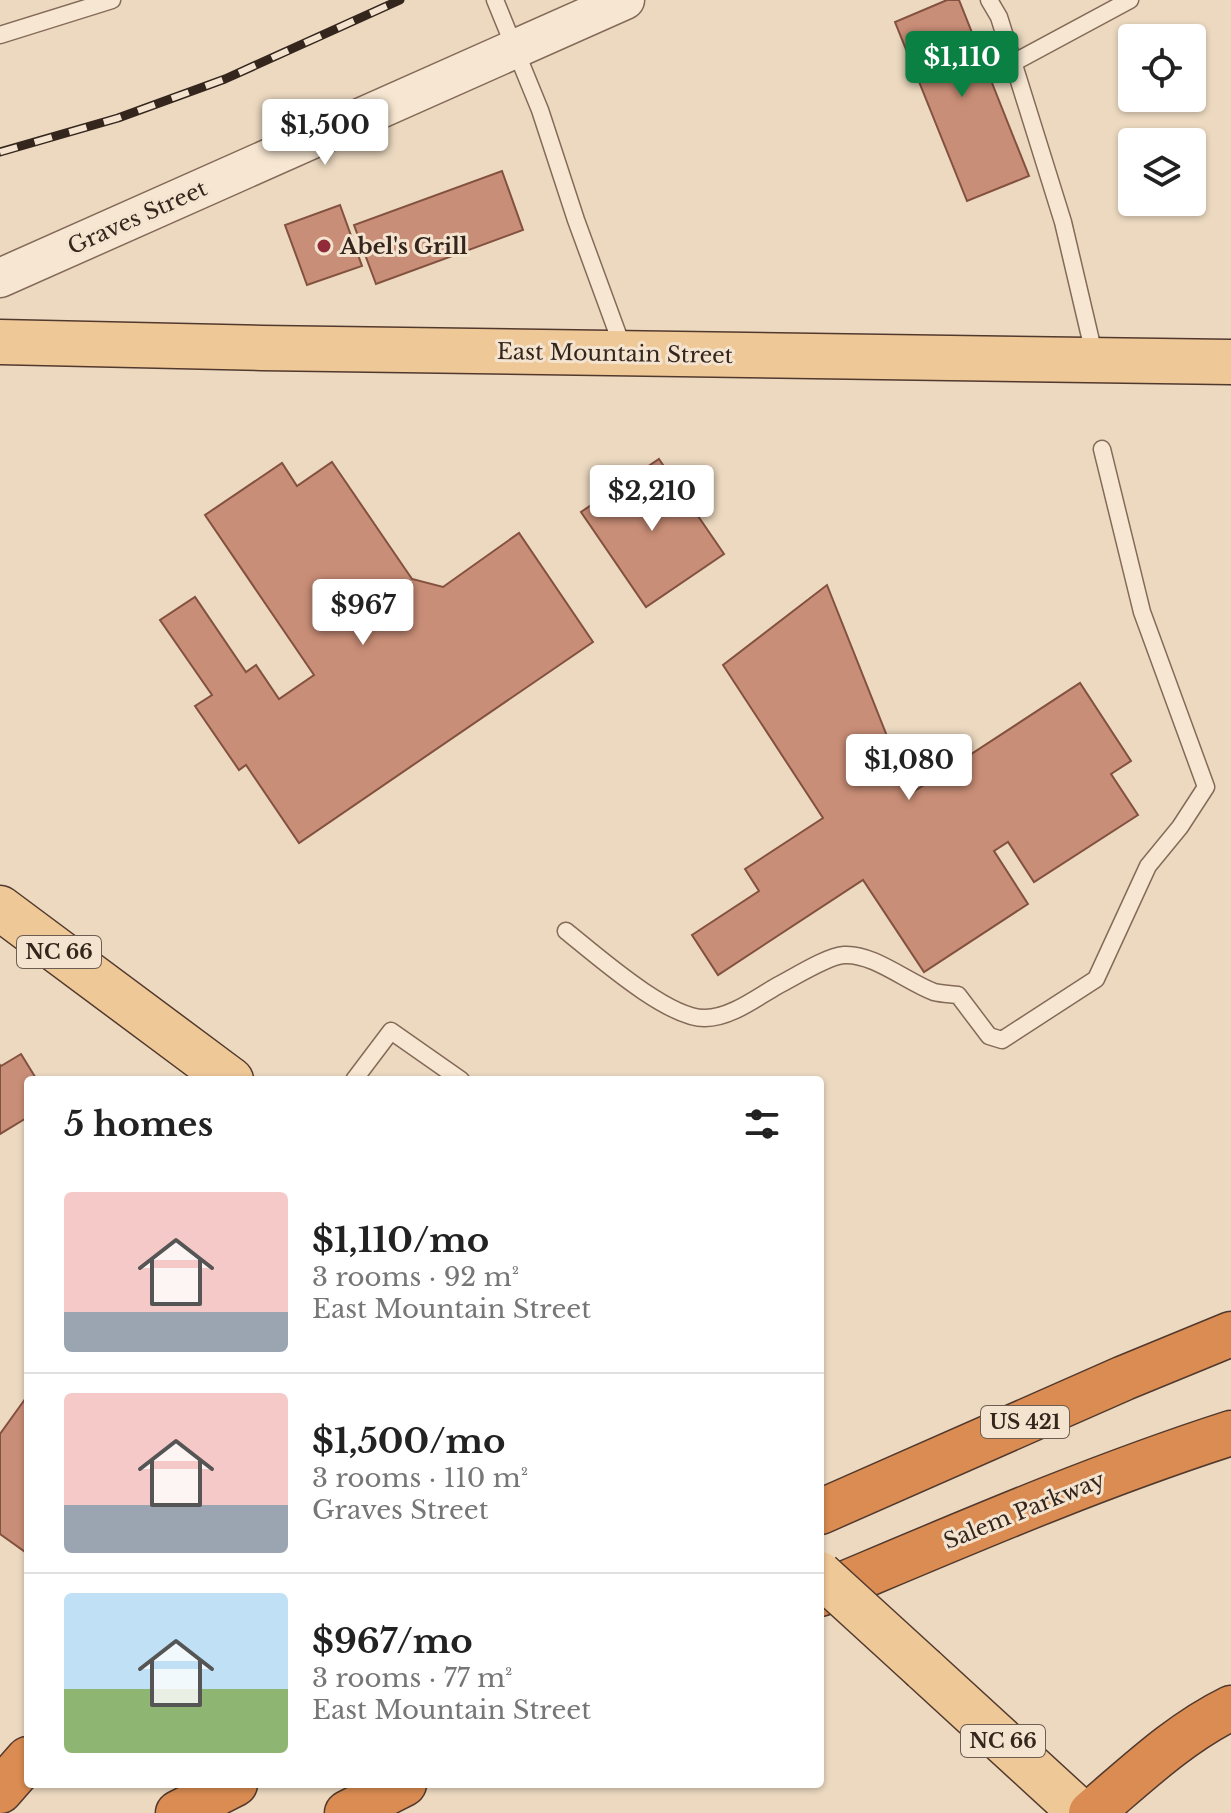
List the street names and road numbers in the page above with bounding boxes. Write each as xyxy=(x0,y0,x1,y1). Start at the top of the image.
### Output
street label: Graves Street xyxy=(63,174,212,260)
street label: East Mountain Street xyxy=(497,338,734,369)
road number: NC 66 xyxy=(17,936,101,968)
road number: US 421 xyxy=(981,1406,1069,1438)
street label: Salem Parkway xyxy=(940,1466,1109,1555)
road number: NC 66 xyxy=(961,1725,1045,1757)

